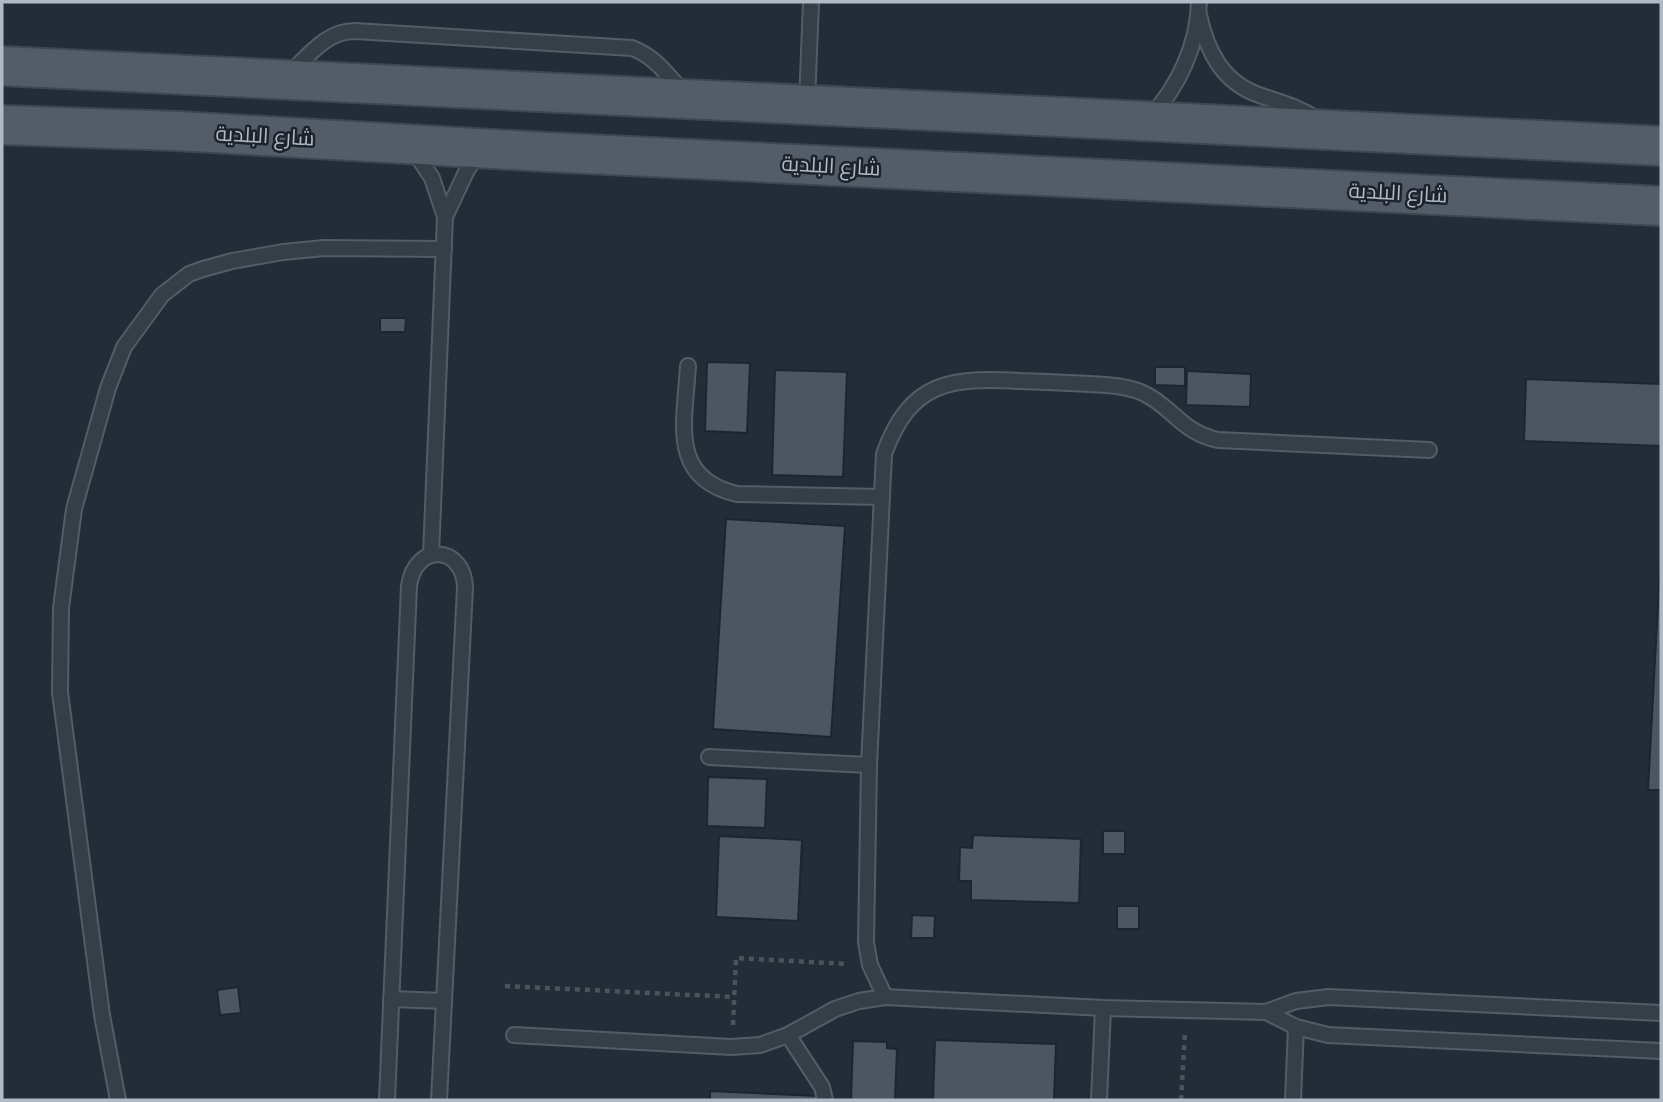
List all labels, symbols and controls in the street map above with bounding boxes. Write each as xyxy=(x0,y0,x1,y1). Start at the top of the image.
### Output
street label: شارع البلدية xyxy=(215,119,315,153)
street label: شارع البلدية xyxy=(781,149,881,183)
street label: شارع البلدية xyxy=(1348,176,1448,210)

